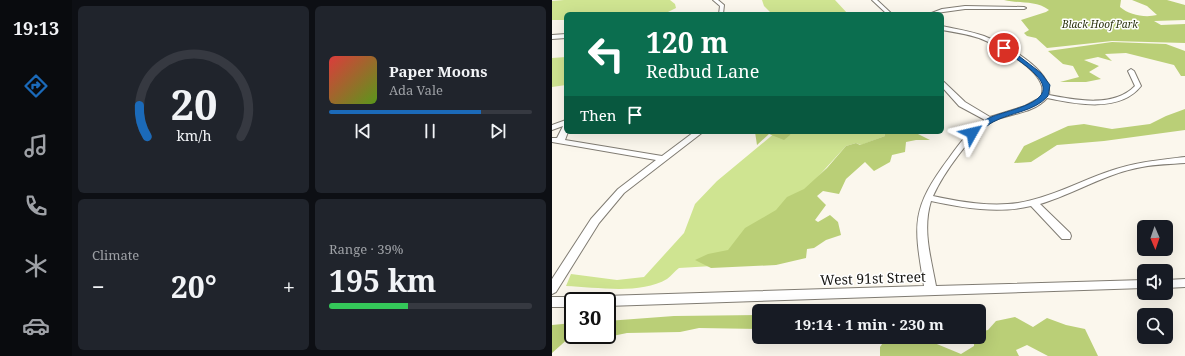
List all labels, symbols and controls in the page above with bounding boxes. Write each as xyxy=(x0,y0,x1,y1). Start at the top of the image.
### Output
text: 19:13 xyxy=(13,16,59,40)
park label: Black Hoof Park xyxy=(1061,17,1138,31)
text: 120 m xyxy=(646,23,728,61)
icon: left xyxy=(580,28,632,80)
pin xyxy=(987,31,1021,65)
icon: arrive xyxy=(993,37,1015,59)
text: Redbud Lane xyxy=(646,59,759,83)
text: Paper Moons xyxy=(389,61,488,81)
icon: directions xyxy=(22,72,50,100)
text: 20 xyxy=(170,76,217,132)
text: Ada Vale xyxy=(389,81,443,99)
icon: arrive xyxy=(624,104,646,126)
text: Then xyxy=(580,105,616,125)
position arrow xyxy=(951,112,993,154)
icon: previous xyxy=(352,120,374,142)
icon: pause xyxy=(419,120,441,142)
icon: next xyxy=(487,120,509,142)
text: km/h xyxy=(176,126,211,145)
icon: music xyxy=(22,132,50,160)
icon: phone xyxy=(22,192,50,220)
north arrow xyxy=(1137,220,1173,256)
map controls xyxy=(1137,220,1173,344)
text: Range · 39% xyxy=(329,240,403,258)
text: Climate xyxy=(92,246,139,264)
icon: climate xyxy=(22,252,50,280)
text: 195 km xyxy=(329,260,436,301)
button: sound xyxy=(1137,264,1173,300)
text: 20° xyxy=(171,266,217,307)
street label: West 91st Street xyxy=(820,267,926,289)
text: − xyxy=(92,271,105,301)
text: + xyxy=(283,271,295,301)
speed limit sign: 30 xyxy=(564,292,616,344)
button: search xyxy=(1137,308,1173,344)
icon: car xyxy=(22,312,50,340)
text: 19:14 · 1 min · 230 m xyxy=(794,314,944,334)

